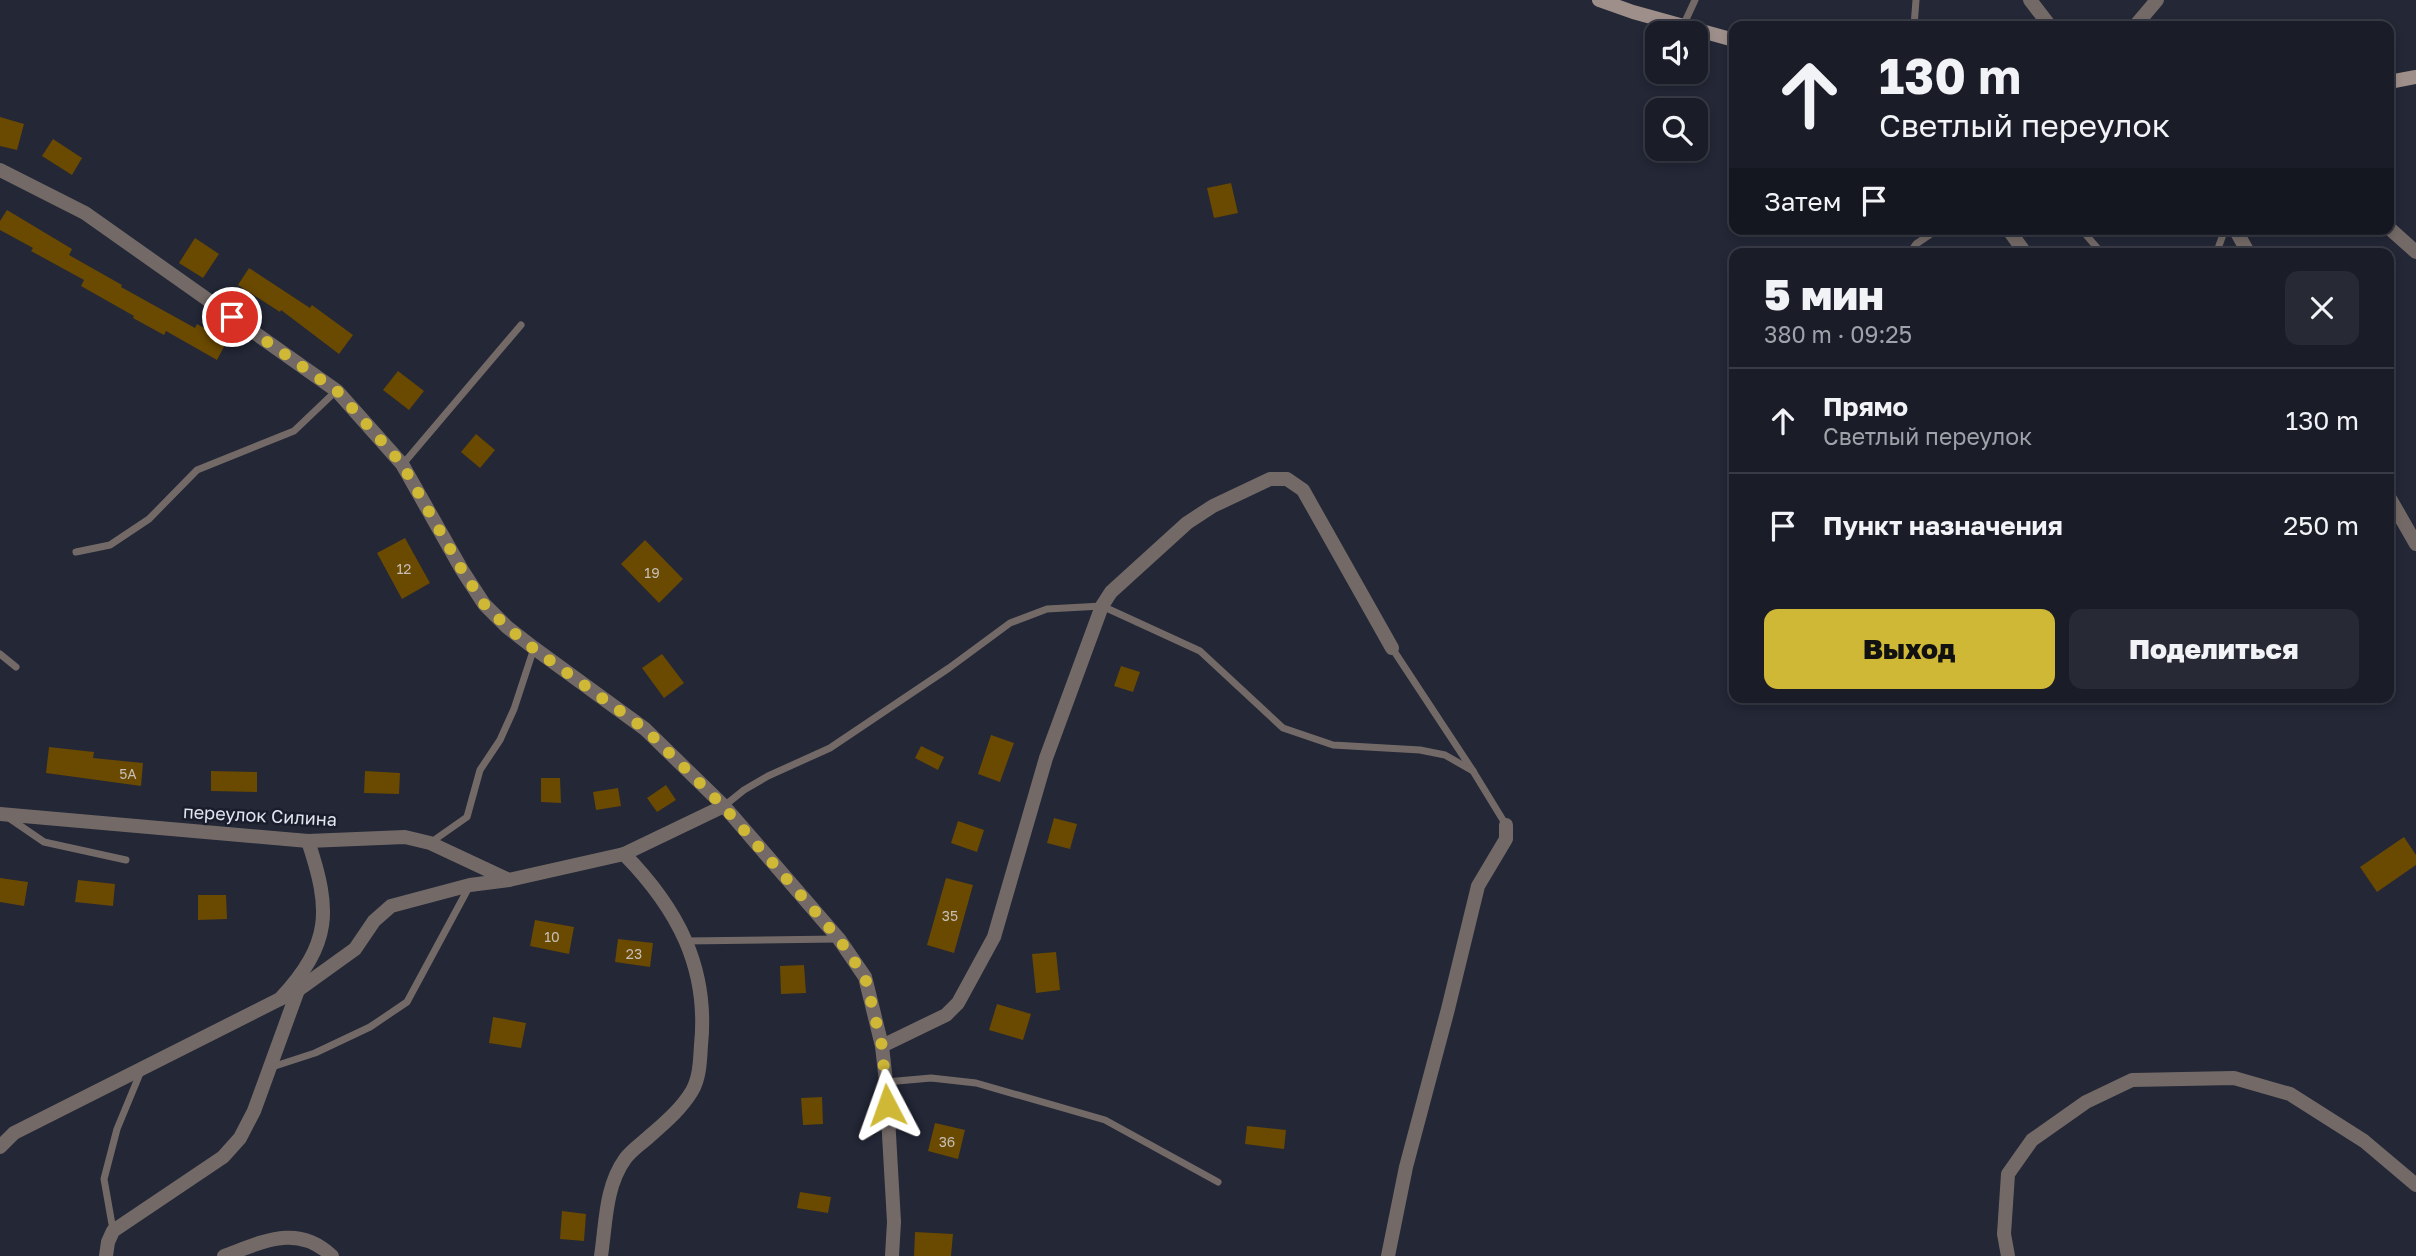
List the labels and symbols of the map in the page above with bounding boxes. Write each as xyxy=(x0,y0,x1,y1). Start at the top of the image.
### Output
pin xyxy=(202,287,262,347)
house number: 12 xyxy=(397,560,411,577)
house number: 19 xyxy=(644,564,660,581)
house number: 5А xyxy=(119,765,137,782)
street label: переулок Силина xyxy=(182,800,338,830)
house number: 35 xyxy=(942,907,958,924)
house number: 10 xyxy=(544,928,560,945)
house number: 23 xyxy=(626,945,642,962)
position arrow xyxy=(850,1068,924,1142)
house number: 36 xyxy=(939,1133,955,1150)

